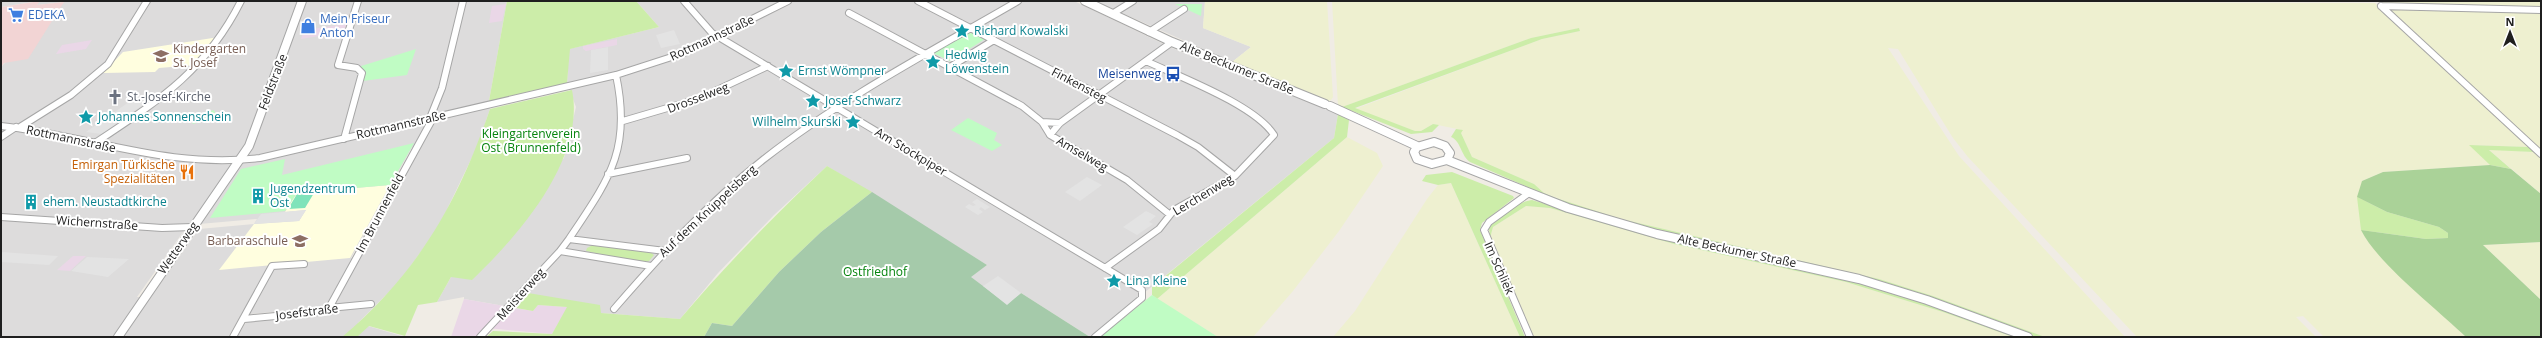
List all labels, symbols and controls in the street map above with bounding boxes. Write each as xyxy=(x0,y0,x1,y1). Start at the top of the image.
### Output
supermarket icon: EDEKA xyxy=(7,6,25,24)
place label: EDEKA xyxy=(28,6,65,23)
place label: Mein Friseur Anton xyxy=(320,10,390,41)
street label: Rottmannstraße xyxy=(667,10,757,65)
north arrow xyxy=(2490,12,2530,52)
text: N xyxy=(2506,14,2514,29)
shop icon: Mein Friseur Anton xyxy=(299,17,317,35)
place icon: Richard Kowalski xyxy=(953,22,971,40)
place label: Richard Kowalski xyxy=(974,22,1068,39)
street label: Alte Beckumer Straße xyxy=(1178,37,1297,98)
place label: Kindergarten St. Josef xyxy=(173,40,246,71)
place label: Hedwig Löwenstein xyxy=(945,46,1009,77)
school or university icon: Kindergarten St. Josef xyxy=(152,47,170,65)
street label: Feldstraße xyxy=(254,51,291,112)
place icon: Hedwig Löwenstein xyxy=(924,53,942,71)
place icon: Ernst Wömpner xyxy=(777,62,795,80)
place label: Ernst Wömpner xyxy=(798,62,886,79)
street label: Finkensteg xyxy=(1049,63,1110,106)
place label: Meisenweg xyxy=(1098,65,1161,82)
bus stop icon: Meisenweg xyxy=(1164,65,1182,83)
street label: Drosselweg xyxy=(665,78,731,117)
church icon: St.-Josef-Kirche xyxy=(106,88,124,106)
place label: St.-Josef-Kirche xyxy=(127,88,211,105)
place icon: Josef Schwarz xyxy=(804,92,822,110)
place label: Josef Schwarz xyxy=(824,92,902,109)
street label: Rottmannstraße xyxy=(354,106,448,143)
place icon: Johannes Sonnenschein xyxy=(77,108,95,126)
place label: Johannes Sonnenschein xyxy=(97,108,231,125)
place label: Wilhelm Skurski xyxy=(752,113,841,130)
place icon: Wilhelm Skurski xyxy=(844,113,862,131)
street label: Rottmannstraße xyxy=(25,121,118,156)
street label: Am Stockpiper xyxy=(872,123,951,180)
park label: Kleingartenverein Ost (Brunnenfeld) xyxy=(481,125,581,156)
street label: Amselweg xyxy=(1053,132,1111,175)
place label: Emirgan Türkische Spezialitäten xyxy=(72,156,175,187)
street label: Auf dem Knüppelsberg xyxy=(655,160,761,261)
restaurant icon: Emirgan Türkische Spezialitäten xyxy=(178,163,196,181)
street label: Im Brunnenfeld xyxy=(351,170,408,255)
street label: Lerchenweg xyxy=(1169,170,1237,219)
place label: Jugendzentrum Ost xyxy=(269,180,356,211)
building icon: Jugendzentrum Ost xyxy=(249,187,267,205)
building icon: ehem. Neustadtkirche xyxy=(22,193,40,211)
place label: ehem. Neustadtkirche xyxy=(43,193,167,210)
street label: Wichernstraße xyxy=(56,211,139,234)
street label: Wetterweg xyxy=(153,218,202,277)
street label: Alte Beckumer Straße xyxy=(1676,230,1798,271)
place label: Barbaraschule xyxy=(207,232,288,249)
school or university icon: Barbaraschule xyxy=(291,232,309,250)
street label: Im Schliek xyxy=(1480,239,1519,298)
park label: Ostfriedhof xyxy=(843,263,908,280)
street label: Meisterweg xyxy=(493,264,549,323)
place icon: Lina Kleine xyxy=(1105,272,1123,290)
place label: Lina Kleine xyxy=(1126,272,1187,289)
street label: Josefstraße xyxy=(274,299,339,324)

